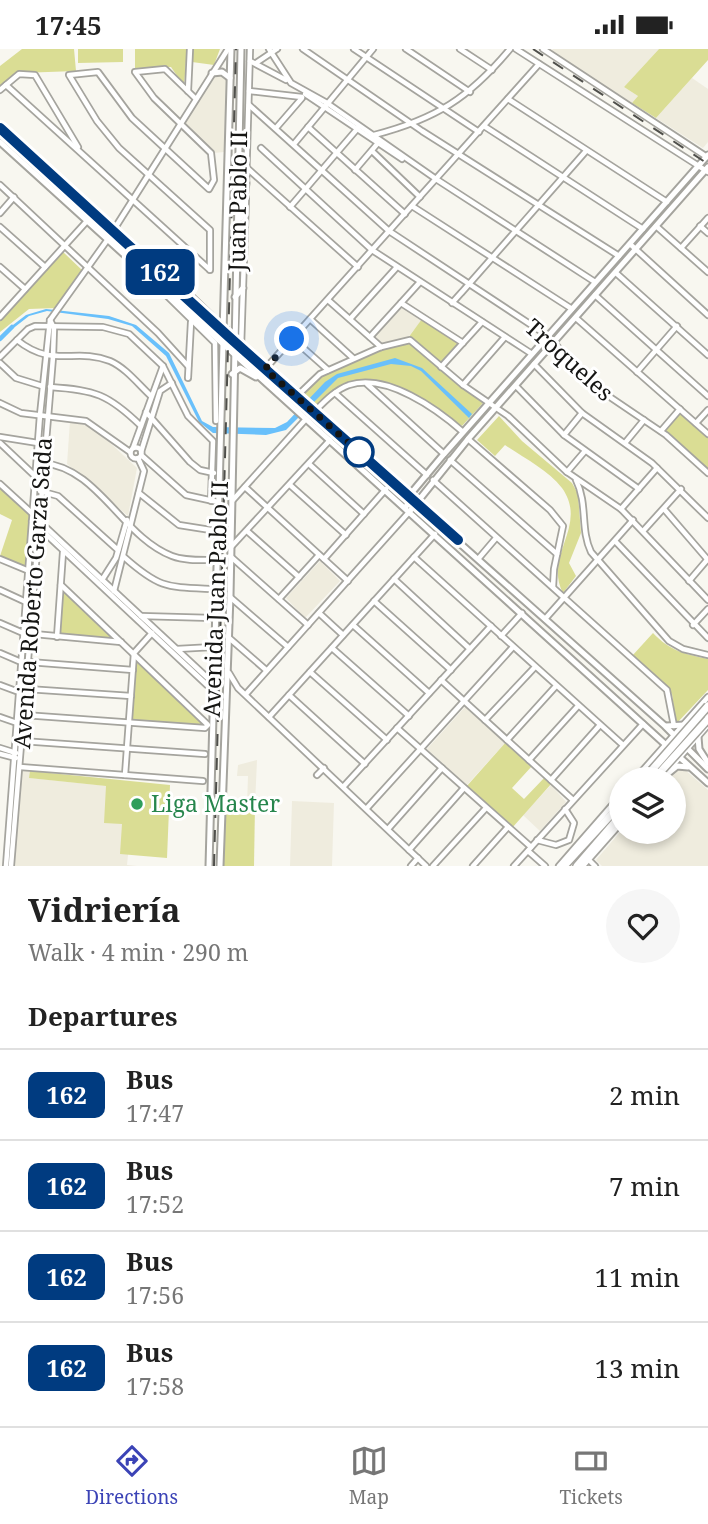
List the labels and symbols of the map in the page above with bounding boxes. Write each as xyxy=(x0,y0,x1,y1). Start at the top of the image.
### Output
street label: Juan Pablo II xyxy=(220,130,254,273)
line badge: 162 xyxy=(120,249,200,295)
street label: Troqueles xyxy=(518,311,621,408)
your location xyxy=(274,321,309,356)
street label: Avenida Roberto Garza Sada xyxy=(5,436,59,750)
unlabelled marker xyxy=(344,437,374,467)
street label: Avenida Juan Pablo II xyxy=(195,480,235,718)
place label: Liga Master xyxy=(151,787,280,819)
marker: Liga Master xyxy=(129,796,145,812)

